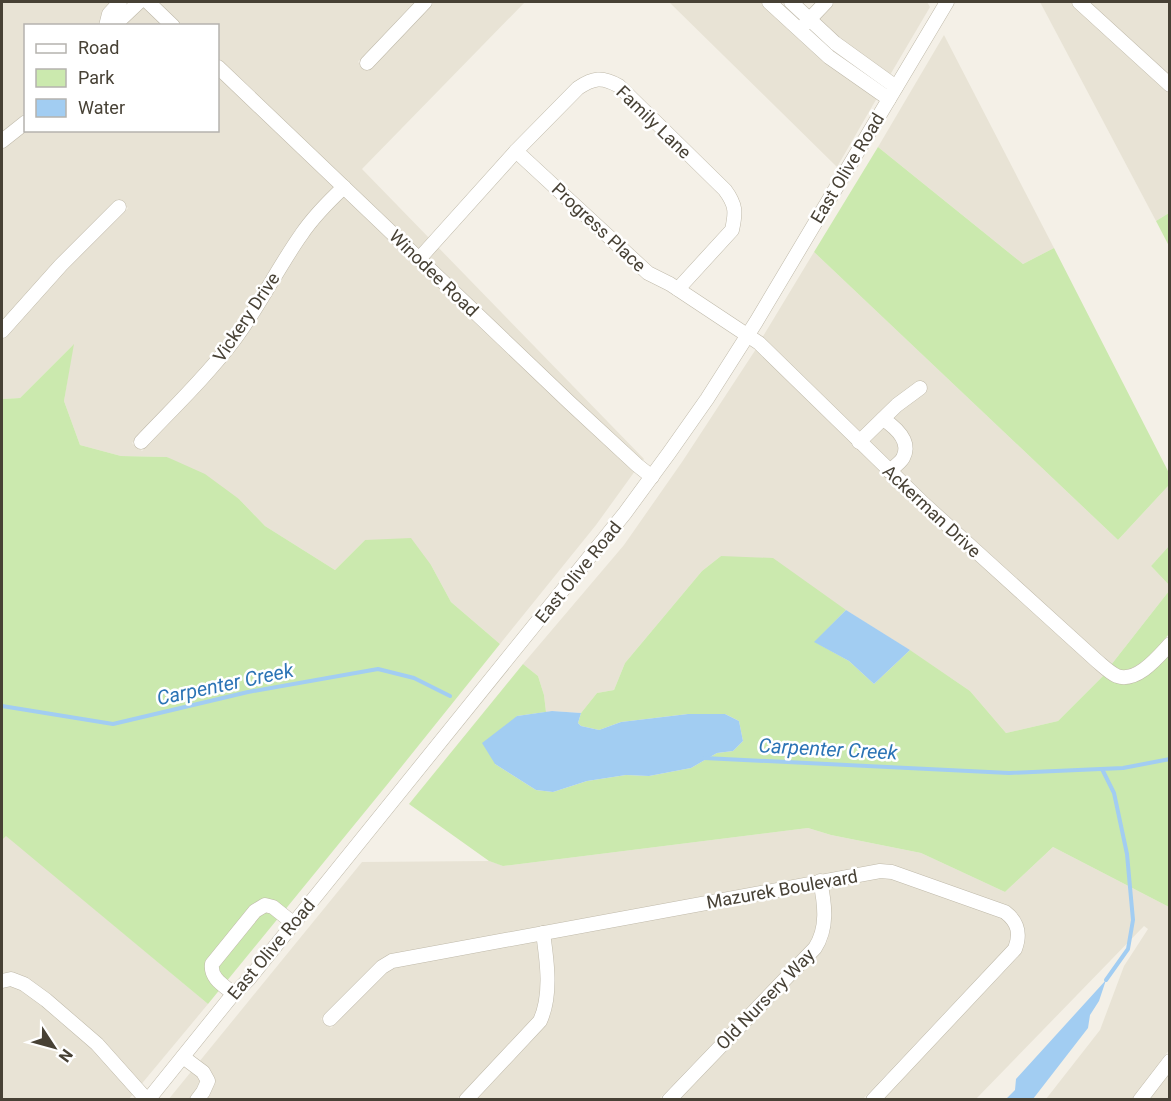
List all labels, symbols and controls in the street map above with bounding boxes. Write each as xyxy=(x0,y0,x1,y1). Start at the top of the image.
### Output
legend xyxy=(24,24,219,132)
text: Road xyxy=(78,37,119,58)
text: Park xyxy=(78,67,115,88)
street label: Family Lane xyxy=(612,81,696,163)
text: Water xyxy=(78,97,125,118)
street label: East Olive Road xyxy=(806,109,888,227)
street label: Progress Place xyxy=(548,178,650,276)
street label: Winodee Road xyxy=(385,225,483,321)
street label: Vickery Drive xyxy=(208,268,284,366)
street label: Ackerman Drive xyxy=(879,460,985,562)
street label: East Olive Road xyxy=(531,517,625,627)
water label: Carpenter Creek xyxy=(154,658,297,710)
water label: Carpenter Creek xyxy=(758,733,899,765)
street label: Mazurek Boulevard xyxy=(705,865,859,913)
street label: East Olive Road xyxy=(223,894,319,1004)
street label: Old Nursery Way xyxy=(712,944,819,1054)
north arrow xyxy=(24,1017,84,1077)
text: N xyxy=(55,1045,77,1066)

